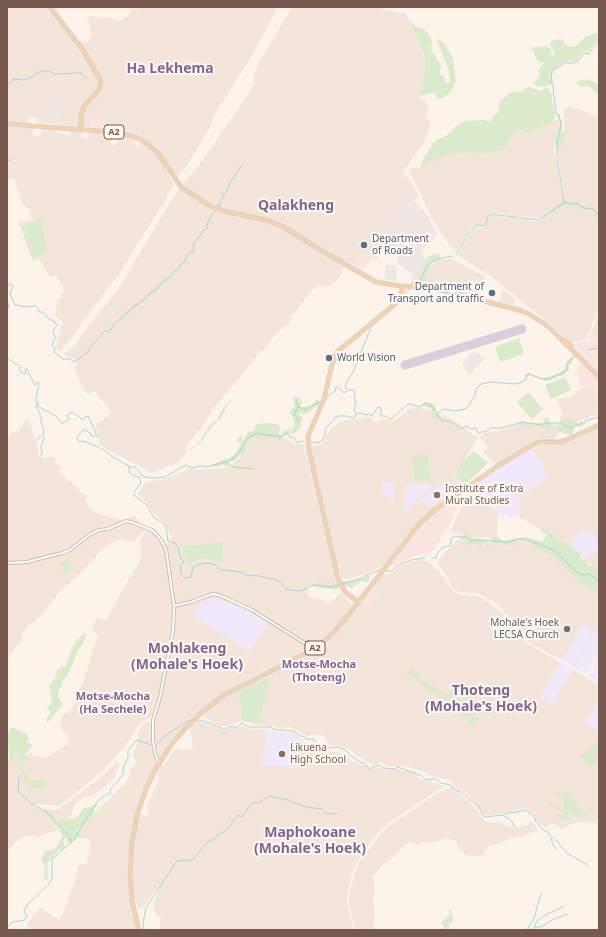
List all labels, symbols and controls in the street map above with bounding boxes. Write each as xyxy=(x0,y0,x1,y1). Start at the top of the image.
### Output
district label: Ha Lekhema xyxy=(126,61,214,77)
road number: A2 xyxy=(104,125,124,139)
district label: Qalakheng xyxy=(258,198,334,214)
place label: Department of Roads xyxy=(372,233,429,256)
marker: Department of Roads xyxy=(359,240,369,250)
place label: Department of Transport and traffic xyxy=(388,281,484,304)
marker: Department of Transport and traffic xyxy=(487,288,497,298)
place label: World Vision xyxy=(337,352,396,364)
marker: World Vision xyxy=(324,353,334,363)
place label: Institute of Extra Mural Studies xyxy=(445,483,523,506)
marker: Institute of Extra Mural Studies xyxy=(432,490,442,500)
place label: Mohale's Hoek LECSA Church xyxy=(490,617,559,640)
marker: Mohale's Hoek LECSA Church xyxy=(562,624,572,634)
district label: Mohlakeng (Mohale's Hoek) xyxy=(131,641,243,674)
road number: A2 xyxy=(305,641,325,655)
district label: Motse-Mocha (Thoteng) xyxy=(282,658,356,684)
district label: Thoteng (Mohale's Hoek) xyxy=(425,683,537,716)
district label: Motse-Mocha (Ha Sechele) xyxy=(76,690,150,716)
place label: Likuena High School xyxy=(290,742,346,766)
marker: Likuena High School xyxy=(277,749,287,759)
district label: Maphokoane (Mohale's Hoek) xyxy=(254,825,366,858)

